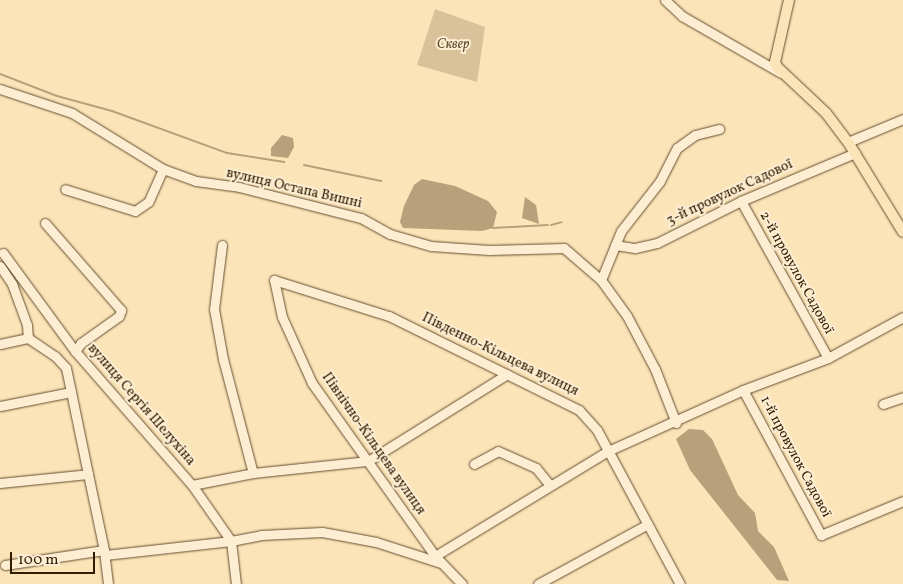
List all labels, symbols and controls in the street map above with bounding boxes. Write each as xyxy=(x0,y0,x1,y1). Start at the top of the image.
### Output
park label: Сквер xyxy=(437,37,469,53)
street label: 3-й провулок Садової xyxy=(664,156,796,230)
street label: вулиця Остапа Вишні xyxy=(225,165,363,213)
street label: 2-й провулок Садової xyxy=(755,209,837,337)
street label: Південно-Кільцева вулиця xyxy=(419,310,581,400)
street label: вулиця Сергія Шелухіна xyxy=(84,341,198,469)
street label: Північно-Кільцева вулиця xyxy=(317,370,429,518)
street label: 1-й провулок Садової xyxy=(756,393,834,521)
scale bar xyxy=(12,542,98,574)
text: 100 m xyxy=(18,550,58,571)

